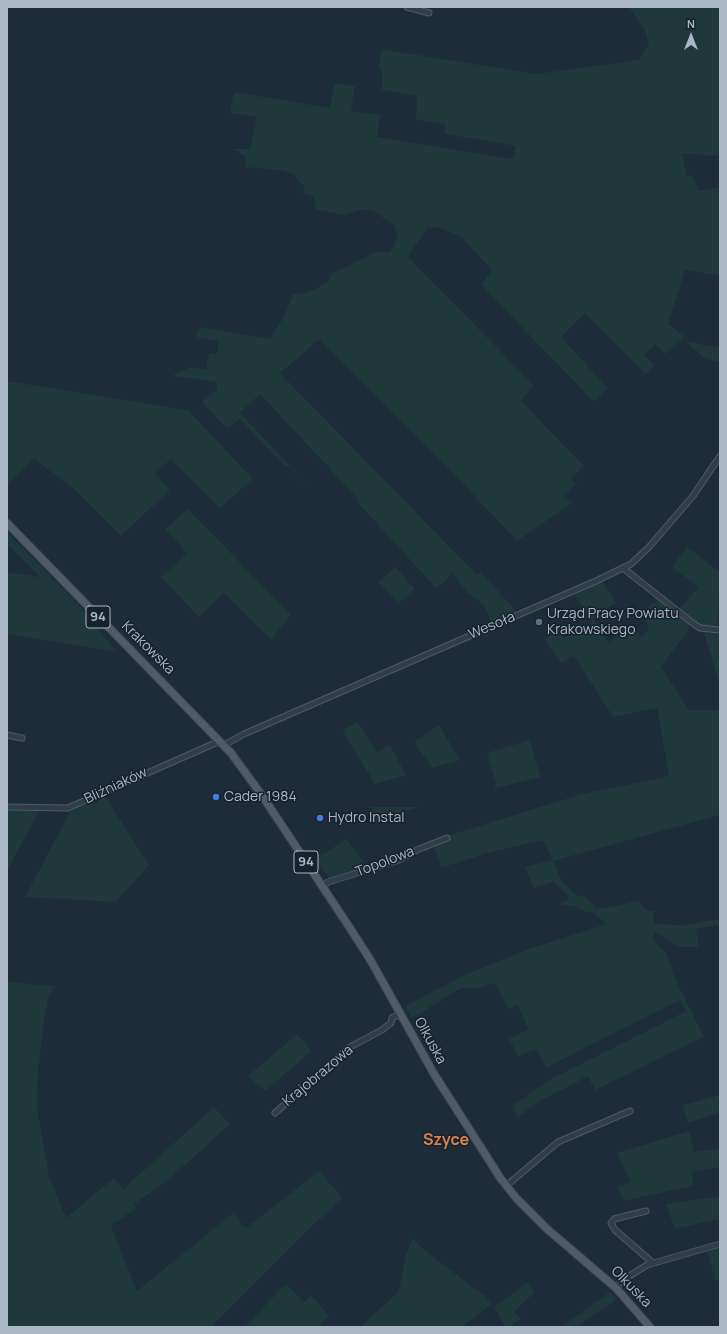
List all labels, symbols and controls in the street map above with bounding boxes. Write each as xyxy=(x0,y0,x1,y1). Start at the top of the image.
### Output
north arrow xyxy=(671,16,711,56)
text: N xyxy=(687,16,695,31)
road number: 94 xyxy=(86,606,110,628)
place label: Urząd Pracy Powiatu Krakowskiego xyxy=(547,606,679,638)
street label: Wesoła xyxy=(466,609,518,643)
marker: Urząd Pracy Powiatu Krakowskiego xyxy=(534,617,544,627)
street label: Krakowska xyxy=(118,618,178,678)
street label: Bliźniaków xyxy=(82,764,150,808)
place label: Cader 1984 xyxy=(224,789,297,805)
marker: Cader 1984 xyxy=(211,792,221,802)
place label: Hydro Instal xyxy=(328,810,405,826)
marker: Hydro Instal xyxy=(315,813,325,823)
street label: Topolowa xyxy=(353,843,417,881)
road number: 94 xyxy=(294,851,318,873)
street label: Olkuska xyxy=(410,1015,450,1067)
street label: Krajobrazowa xyxy=(279,1042,357,1110)
district label: Szyce xyxy=(423,1131,469,1151)
street label: Olkuska xyxy=(607,1263,655,1311)

